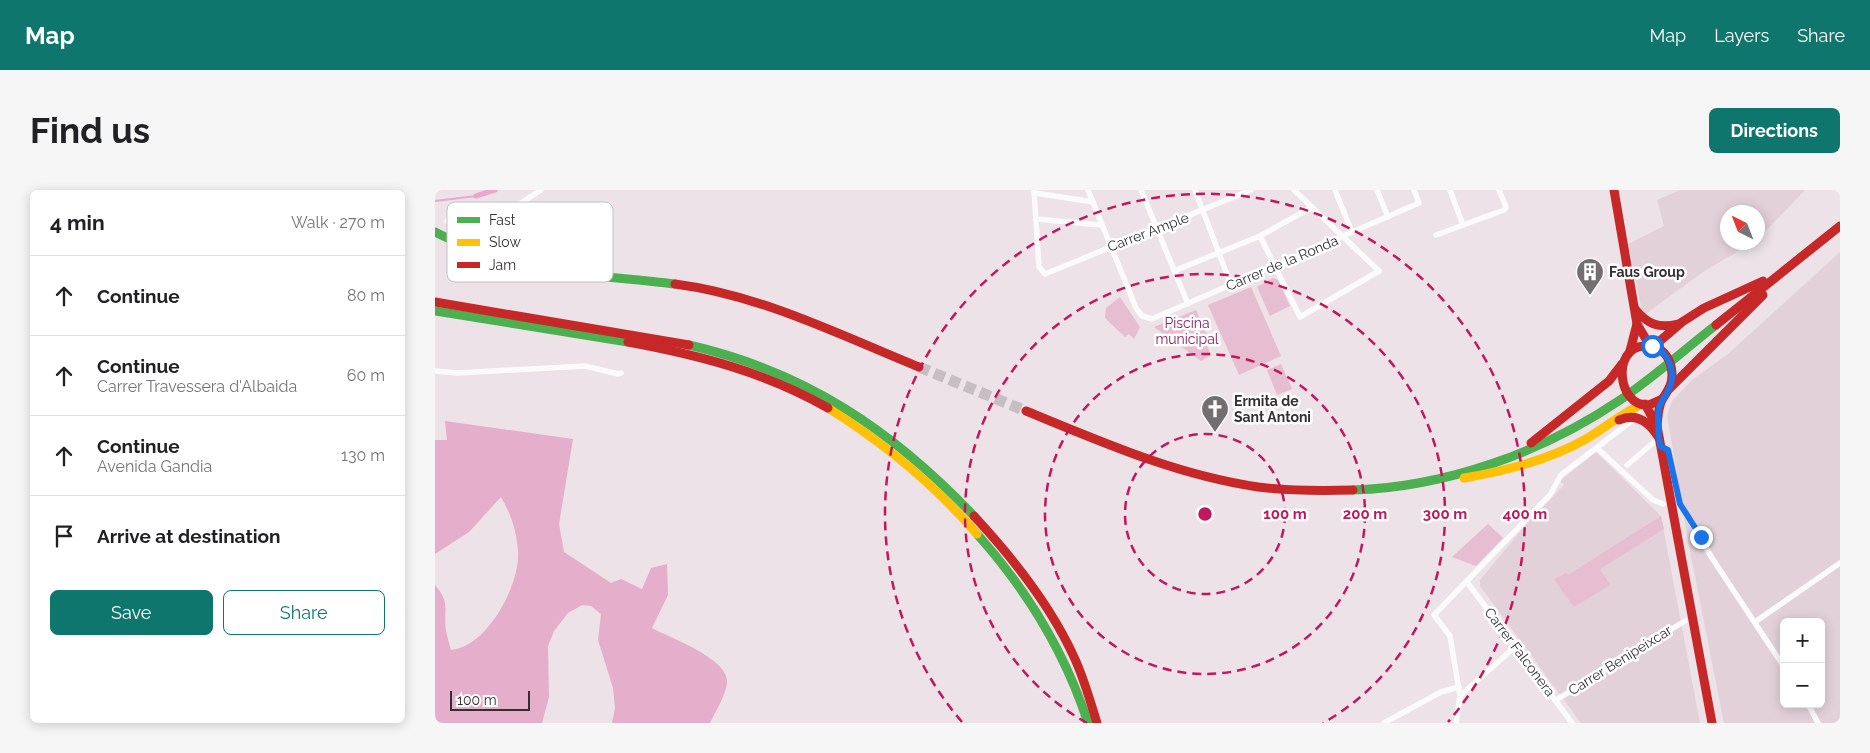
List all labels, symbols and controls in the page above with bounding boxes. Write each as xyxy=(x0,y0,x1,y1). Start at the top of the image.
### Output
text: Map xyxy=(25,21,75,50)
text: Map xyxy=(1650,25,1686,46)
text: Layers xyxy=(1714,25,1769,46)
text: Share xyxy=(1797,25,1845,46)
button: Directions xyxy=(1709,108,1840,153)
text: Find us xyxy=(30,110,150,151)
legend xyxy=(447,202,613,282)
north arrow xyxy=(1720,205,1765,250)
street label: Carrer Ample xyxy=(1105,209,1191,255)
text: 4 min xyxy=(50,210,105,235)
text: Fast xyxy=(489,212,516,228)
text: Walk · 270 m xyxy=(291,213,385,232)
street label: Carrer de la Ronda xyxy=(1223,232,1341,294)
text: Slow xyxy=(489,234,521,250)
text: Jam xyxy=(489,257,516,273)
building icon: Faus Group xyxy=(1575,257,1605,296)
place label: Faus Group xyxy=(1609,264,1685,280)
icon: ahead xyxy=(50,282,78,310)
text: Continue xyxy=(97,285,180,307)
text: 80 m xyxy=(347,286,385,305)
park label: Piscina municipal xyxy=(1155,315,1219,347)
route start xyxy=(1641,335,1664,358)
text: Continue xyxy=(97,355,180,377)
icon: ahead xyxy=(50,362,78,390)
text: 60 m xyxy=(347,366,385,385)
text: Carrer Travessera d'Albaida xyxy=(97,377,297,396)
place label: Ermita de Sant Antoni xyxy=(1234,393,1311,425)
church icon: Ermita de Sant Antoni xyxy=(1200,394,1230,433)
text: Continue xyxy=(97,435,180,457)
icon: ahead xyxy=(50,442,78,470)
text: 130 m xyxy=(341,446,385,465)
text: Avenida Gandia xyxy=(97,457,212,476)
centre of rings xyxy=(1196,505,1214,523)
text: 100 m xyxy=(1263,505,1307,523)
text: 200 m xyxy=(1343,505,1387,523)
text: 300 m xyxy=(1423,505,1467,523)
text: 400 m xyxy=(1503,505,1547,523)
icon: arrive xyxy=(50,522,78,550)
text: Arrive at destination xyxy=(97,525,281,547)
route end xyxy=(1690,526,1713,549)
button: Save xyxy=(50,590,213,635)
button: Share xyxy=(223,590,385,635)
street label: Carrer Falconera xyxy=(1481,605,1559,699)
map controls xyxy=(1780,618,1825,708)
button: + xyxy=(1780,618,1825,663)
street label: Carrer Benipeixcar xyxy=(1565,622,1675,698)
button: − xyxy=(1780,663,1825,708)
scale bar xyxy=(450,688,530,711)
text: 100 m xyxy=(457,692,497,708)

